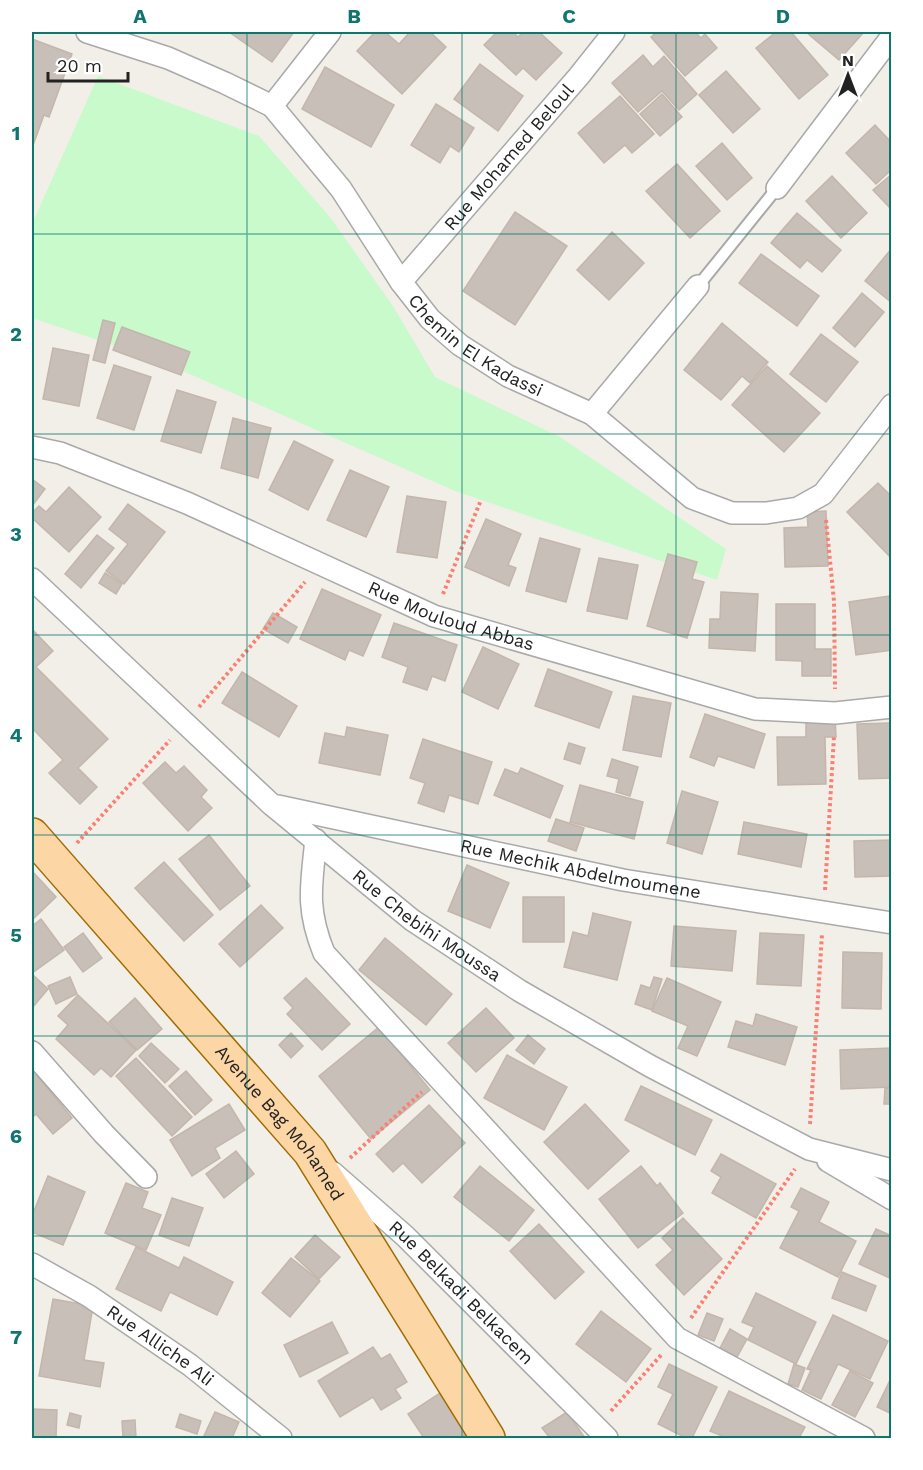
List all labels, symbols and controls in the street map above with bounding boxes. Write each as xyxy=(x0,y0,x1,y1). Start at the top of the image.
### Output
text: A xyxy=(133,4,147,28)
text: B xyxy=(347,4,361,28)
text: C xyxy=(562,4,576,28)
text: D xyxy=(776,4,790,28)
scale bar xyxy=(48,45,128,83)
north arrow xyxy=(818,45,878,105)
text: N xyxy=(842,51,854,70)
text: 20 m xyxy=(57,55,102,76)
street label: Rue Mohamed Beloul xyxy=(439,79,578,234)
text: 1 xyxy=(12,121,20,145)
street label: Chemin El Kadassi xyxy=(404,290,546,400)
text: 2 xyxy=(10,322,22,346)
text: 3 xyxy=(10,522,22,546)
street label: Rue Mouloud Abbas xyxy=(365,576,537,654)
text: 4 xyxy=(10,723,23,747)
street label: Rue Mechik Abdelmoumene xyxy=(458,834,702,902)
street label: Rue Chebihi Moussa xyxy=(349,865,505,986)
text: 5 xyxy=(10,923,22,947)
street label: Avenue Bag Mohamed xyxy=(211,1041,349,1204)
text: 6 xyxy=(10,1124,22,1148)
street label: Rue Belkadi Belkacem xyxy=(385,1216,538,1369)
street label: Rue Alliche Ali xyxy=(103,1300,218,1390)
text: 7 xyxy=(10,1325,22,1349)

